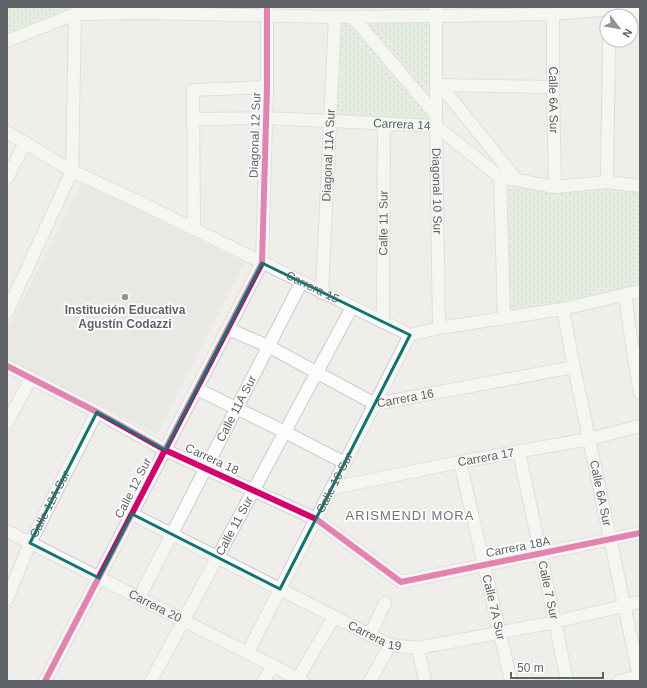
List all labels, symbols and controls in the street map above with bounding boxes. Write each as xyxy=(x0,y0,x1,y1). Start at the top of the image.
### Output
north arrow xyxy=(599,8,639,48)
text: N xyxy=(620,27,635,40)
street label: Calle 6A Sur xyxy=(546,67,561,134)
street label: Diagonal 12 Sur xyxy=(247,92,263,178)
street label: Diagonal 11A Sur xyxy=(319,109,338,202)
street label: Carrera 14 xyxy=(373,116,431,133)
street label: Diagonal 10 Sur xyxy=(429,148,445,234)
street label: Calle 11 Sur xyxy=(376,190,391,256)
street label: Carrera 15 xyxy=(284,268,342,306)
marker: Institución Educativa Agustín Codazzi xyxy=(120,292,130,302)
place label: Institución Educativa Agustín Codazzi xyxy=(65,303,186,331)
street label: Calle 11A Sur xyxy=(214,373,259,444)
street label: Carrera 16 xyxy=(376,386,435,410)
street label: Carrera 18 xyxy=(183,441,241,478)
street label: Carrera 17 xyxy=(456,445,516,469)
street label: Calle 10 Sur xyxy=(313,450,356,515)
street label: Calle 12 Sur xyxy=(112,455,154,521)
street label: Calle 6A Sur xyxy=(587,459,614,527)
street label: Calle 12A Sur xyxy=(27,468,73,540)
street label: Calle 11 Sur xyxy=(213,494,256,558)
district label: ARISMENDI MORA xyxy=(346,508,474,523)
street label: Carrera 18A xyxy=(485,534,551,560)
street label: Calle 7 Sur xyxy=(535,559,561,620)
street label: Calle 7A Sur xyxy=(479,573,508,641)
street label: Carrera 20 xyxy=(126,587,184,625)
street label: Carrera 19 xyxy=(346,618,402,653)
scale bar xyxy=(511,654,603,680)
text: 50 m xyxy=(517,661,544,675)

